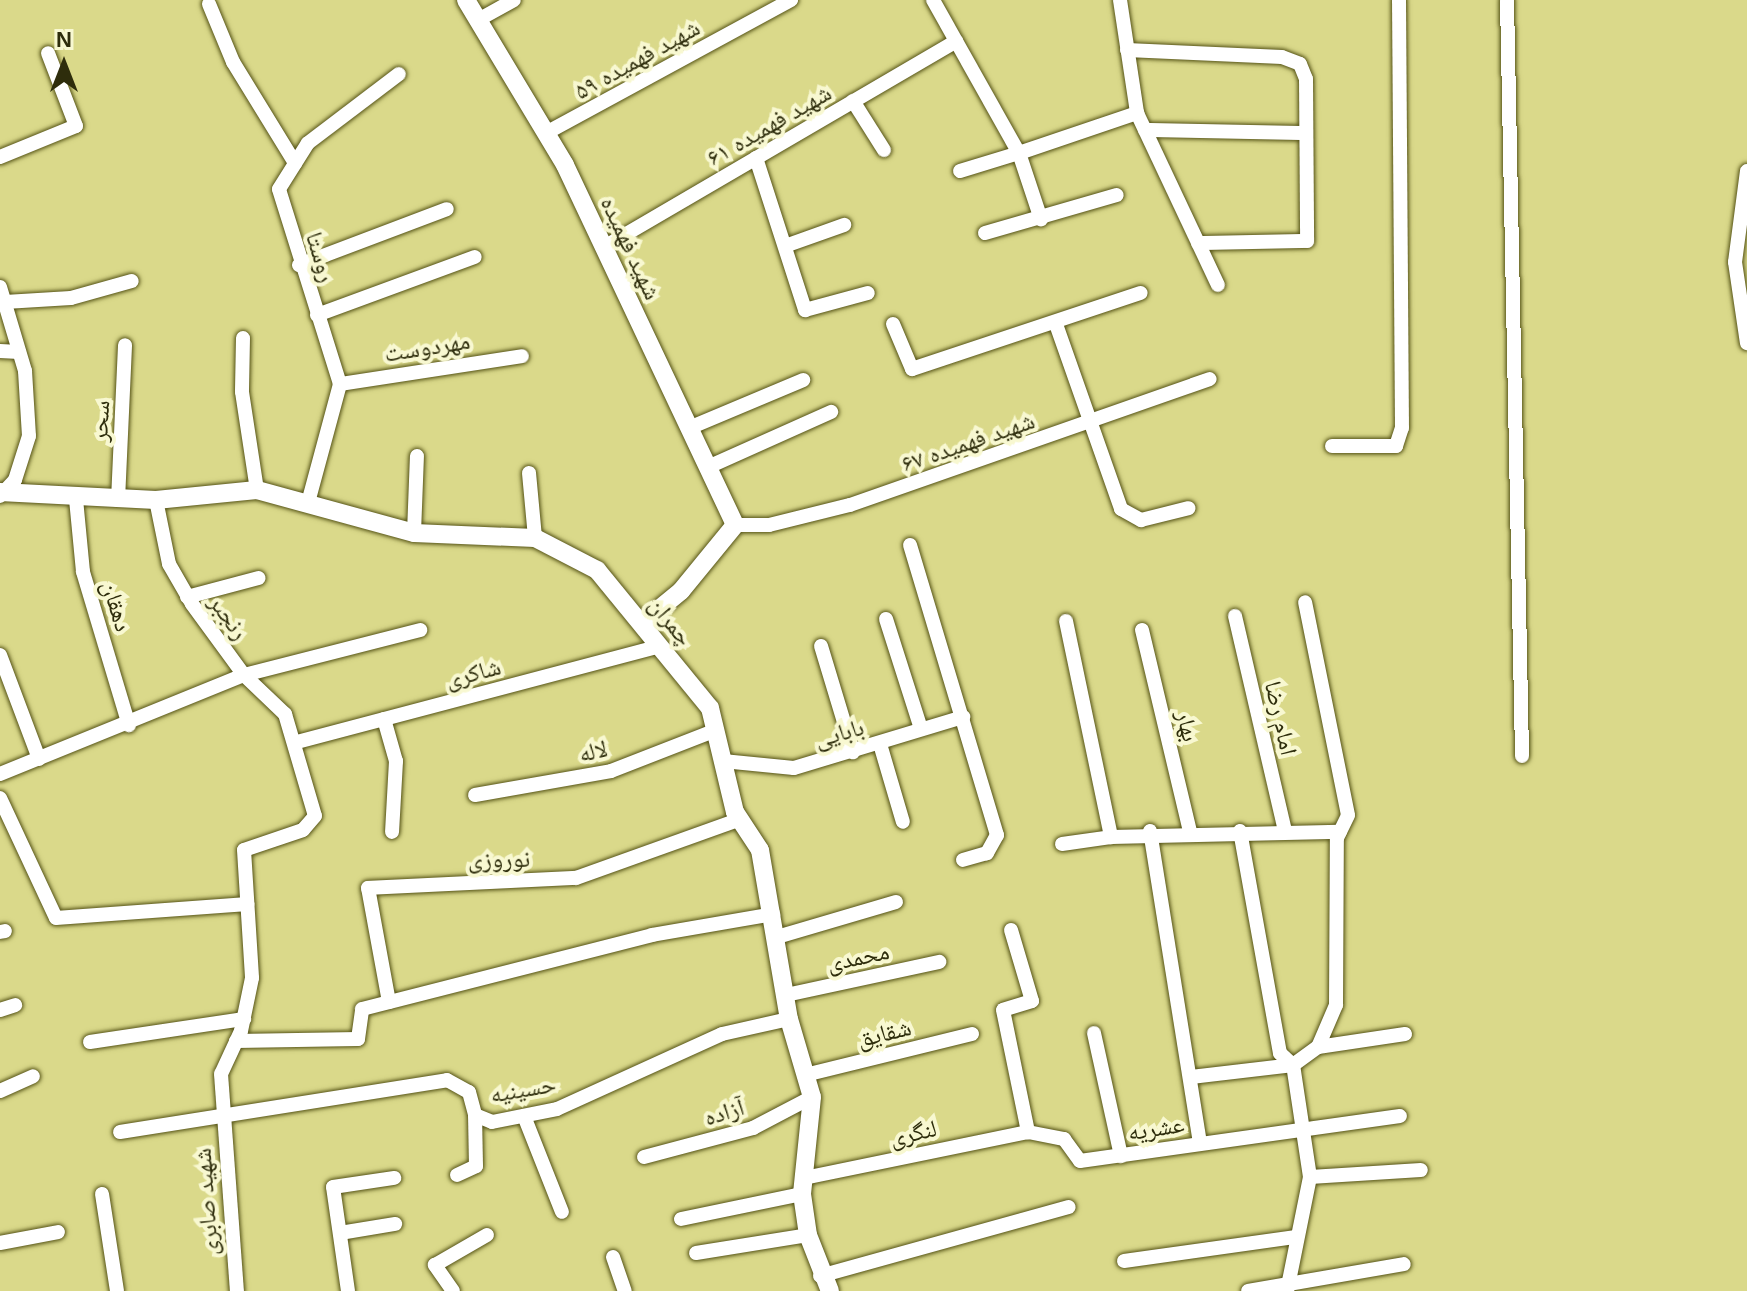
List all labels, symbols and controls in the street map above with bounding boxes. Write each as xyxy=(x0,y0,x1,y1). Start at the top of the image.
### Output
street label: شهید فهمیده ۵۹ xyxy=(569,13,705,105)
north arrow xyxy=(24,24,104,104)
text: N xyxy=(56,27,72,52)
street label: شهید فهمیده ۶۱ xyxy=(702,78,836,172)
street label: شهید فهمیده xyxy=(595,192,667,304)
street label: روستا xyxy=(300,228,342,286)
street label: مهردوست xyxy=(382,326,472,368)
street label: سحر xyxy=(85,400,115,442)
street label: شهید فهمیده ۶۷ xyxy=(898,406,1038,478)
street label: دهقان xyxy=(96,577,138,635)
street label: رنجبر xyxy=(203,589,255,645)
street label: چمران xyxy=(643,591,699,651)
street label: شاکری xyxy=(442,652,504,694)
street label: امام رضا xyxy=(1258,678,1304,758)
street label: بهار xyxy=(1170,708,1206,744)
street label: بابایی xyxy=(811,712,867,754)
street label: لاله xyxy=(576,734,610,768)
street label: نوروزی xyxy=(468,844,530,874)
street label: محمدی xyxy=(824,936,892,978)
street label: شقایق xyxy=(854,1012,914,1054)
street label: حسینیه xyxy=(488,1069,558,1109)
street label: آزاده xyxy=(700,1092,748,1132)
street label: عشریه xyxy=(1126,1109,1186,1147)
street label: لنگری xyxy=(887,1114,939,1152)
street label: شهید صابری xyxy=(188,1147,224,1257)

